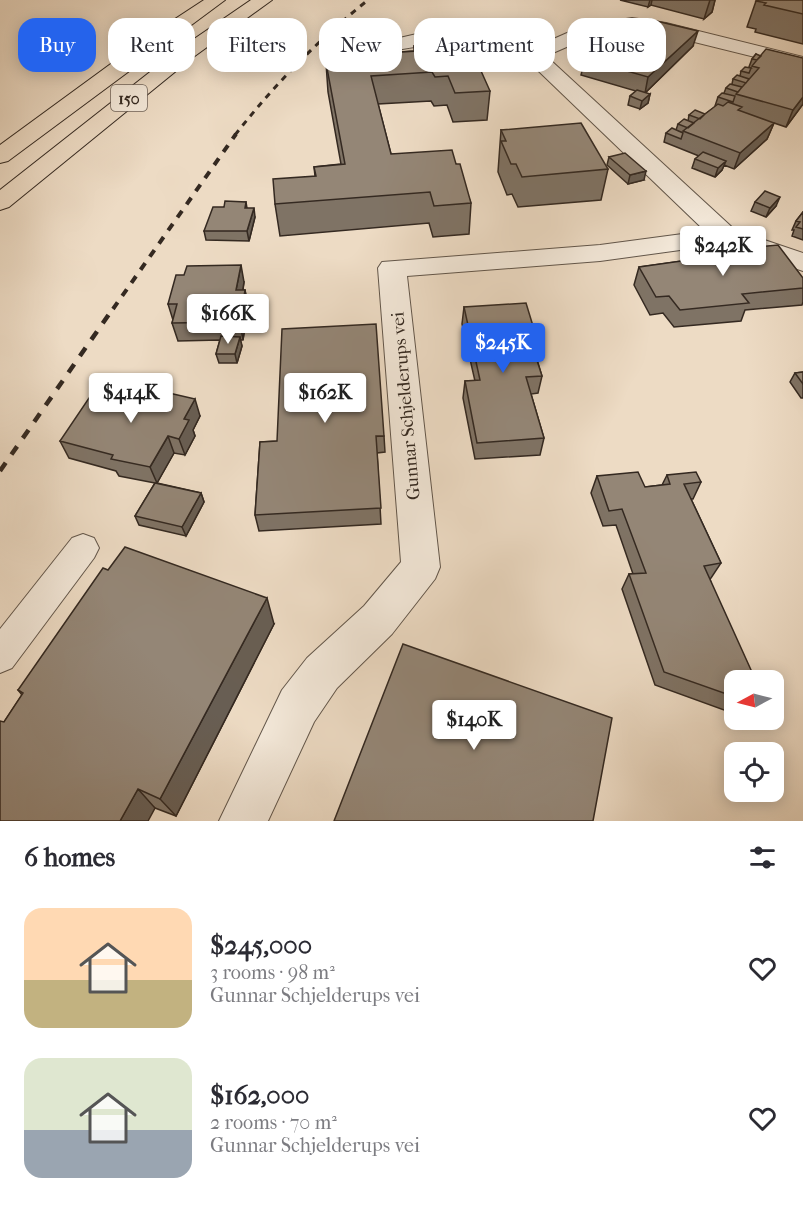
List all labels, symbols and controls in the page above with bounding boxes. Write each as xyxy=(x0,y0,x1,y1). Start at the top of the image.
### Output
chip: Buy xyxy=(18,18,96,72)
chip: Rent xyxy=(108,18,195,72)
chip: Filters xyxy=(207,18,307,72)
chip: New xyxy=(319,18,402,72)
chip: Apartment xyxy=(414,18,555,72)
chip: House xyxy=(567,18,666,72)
road number: 150 xyxy=(111,85,147,111)
pin: $242K xyxy=(681,226,765,277)
text: $242K xyxy=(694,234,752,257)
pin: $166K xyxy=(186,294,270,345)
text: $166K xyxy=(201,302,255,325)
street label: Gunnar Schjelderups vei xyxy=(387,310,425,501)
pin: $245K xyxy=(461,323,545,374)
text: $245K xyxy=(475,331,531,354)
pin: $414K xyxy=(89,373,173,424)
pin: $162K xyxy=(283,373,367,424)
text: $414K xyxy=(103,381,159,404)
text: $162K xyxy=(298,381,352,404)
north arrow xyxy=(724,670,784,730)
map controls xyxy=(724,670,784,802)
pin: $140K xyxy=(432,700,516,751)
text: $140K xyxy=(446,708,502,731)
button: locate xyxy=(724,742,784,802)
icon: filters xyxy=(746,841,779,874)
text: 6 homes xyxy=(24,842,115,873)
text: $245,000 xyxy=(210,930,312,961)
icon: home xyxy=(72,932,144,1004)
icon: heart xyxy=(746,952,779,985)
text: 3 rooms · 98 m² xyxy=(210,961,335,984)
text: Gunnar Schjelderups vei xyxy=(210,984,420,1007)
text: $162,000 xyxy=(210,1080,309,1111)
icon: home xyxy=(72,1082,144,1154)
icon: heart xyxy=(746,1102,779,1135)
text: 2 rooms · 70 m² xyxy=(210,1111,337,1134)
text: Gunnar Schjelderups vei xyxy=(210,1134,420,1157)

